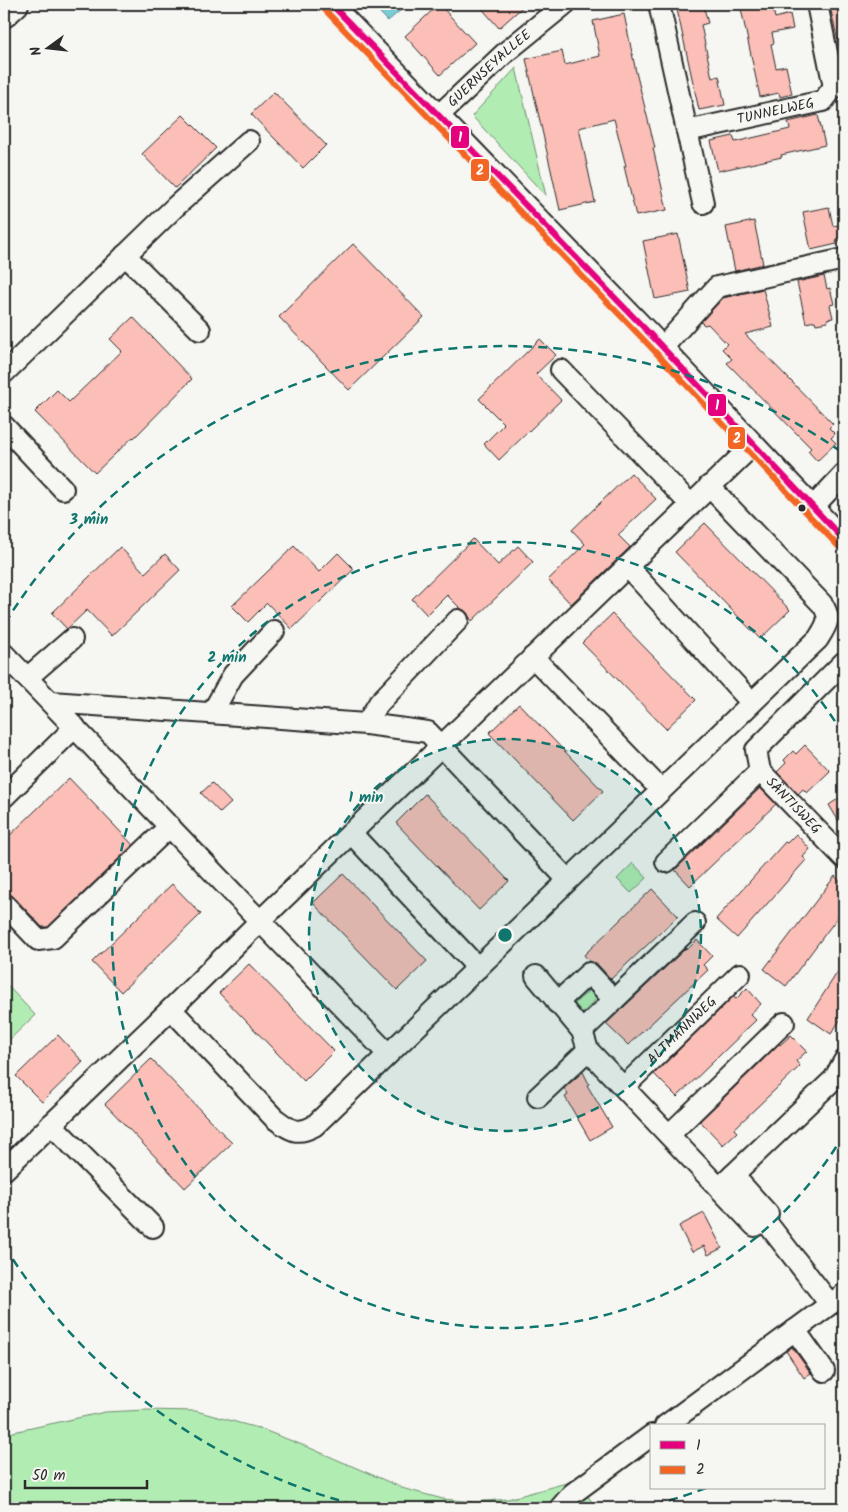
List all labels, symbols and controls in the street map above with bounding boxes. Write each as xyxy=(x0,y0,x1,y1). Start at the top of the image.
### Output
north arrow xyxy=(22,22,72,72)
street label: GUERNSEYALLEE xyxy=(443,24,537,113)
text: N xyxy=(25,44,48,58)
street label: TUNNELWEG xyxy=(735,92,816,131)
line badge: 1 xyxy=(450,125,470,149)
text: 1 xyxy=(458,127,463,149)
line badge: 2 xyxy=(470,158,490,182)
text: 2 xyxy=(476,160,484,182)
line badge: 1 xyxy=(707,393,727,417)
text: 1 xyxy=(715,395,720,417)
line badge: 2 xyxy=(727,426,746,450)
text: 2 xyxy=(733,428,741,450)
unlabelled marker xyxy=(797,503,807,513)
text: 3 min xyxy=(69,508,108,532)
text: 2 min xyxy=(207,646,247,670)
street label: SÄNTISWEG xyxy=(760,772,827,839)
text: 1 min xyxy=(349,786,383,810)
centre of rings xyxy=(496,926,514,944)
street label: ALTMANNWEG xyxy=(642,991,722,1070)
legend xyxy=(650,1424,826,1490)
text: 1 xyxy=(696,1434,701,1458)
scale bar xyxy=(25,1457,148,1489)
text: 2 xyxy=(696,1458,705,1482)
text: 50 m xyxy=(32,1464,66,1488)

